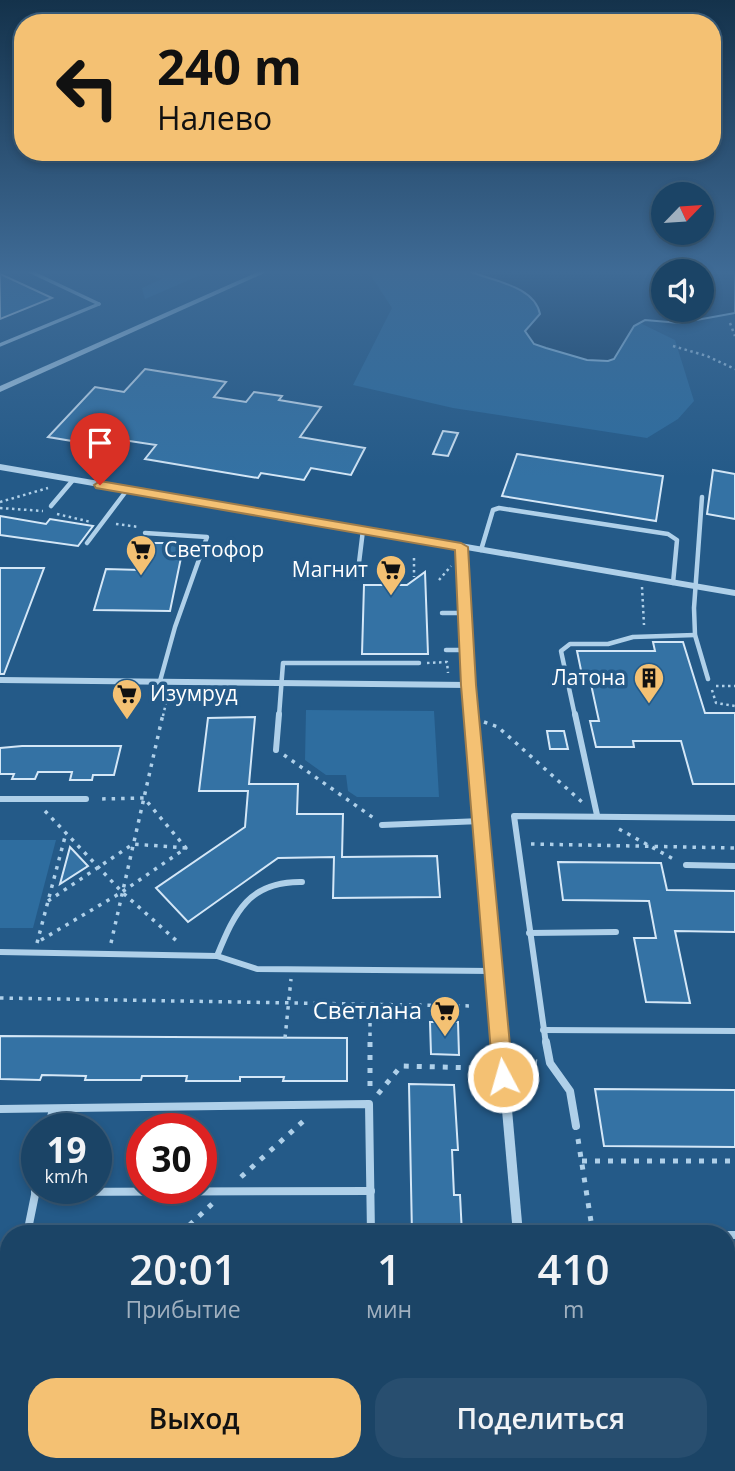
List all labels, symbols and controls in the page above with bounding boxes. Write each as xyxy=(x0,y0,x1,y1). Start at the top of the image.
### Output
text: 240 m xyxy=(157,33,302,99)
icon: left xyxy=(42,42,133,133)
text: Налево xyxy=(157,96,272,139)
north arrow xyxy=(651,182,714,245)
map controls xyxy=(651,182,714,322)
button: sound xyxy=(651,259,714,322)
pin xyxy=(70,413,130,485)
icon: arrive xyxy=(81,424,119,462)
supermarket icon: Светофор xyxy=(124,533,158,577)
place label: Светофор xyxy=(164,535,264,563)
supermarket icon: Магнит xyxy=(374,553,408,597)
place label: Магнит xyxy=(292,555,368,583)
building icon: Латона xyxy=(632,661,666,705)
place label: Латона xyxy=(552,663,626,691)
supermarket icon: Изумруд xyxy=(110,677,144,721)
place label: Изумруд xyxy=(150,679,237,707)
place label: Светлана xyxy=(313,993,422,1026)
supermarket icon: Светлана xyxy=(428,994,462,1038)
position arrow xyxy=(466,1040,540,1114)
speed limit sign: 30 xyxy=(126,1113,217,1204)
text: 19 xyxy=(46,1126,87,1173)
text: km/h xyxy=(45,1164,88,1188)
text: 20:01 xyxy=(129,1240,237,1297)
text: 1 xyxy=(377,1240,401,1297)
text: 410 xyxy=(538,1240,610,1297)
text: Прибытие xyxy=(125,1293,241,1325)
text: мин xyxy=(366,1293,412,1325)
text: m xyxy=(563,1293,584,1325)
button: Выход xyxy=(28,1378,361,1458)
button: Поделиться xyxy=(375,1378,707,1458)

